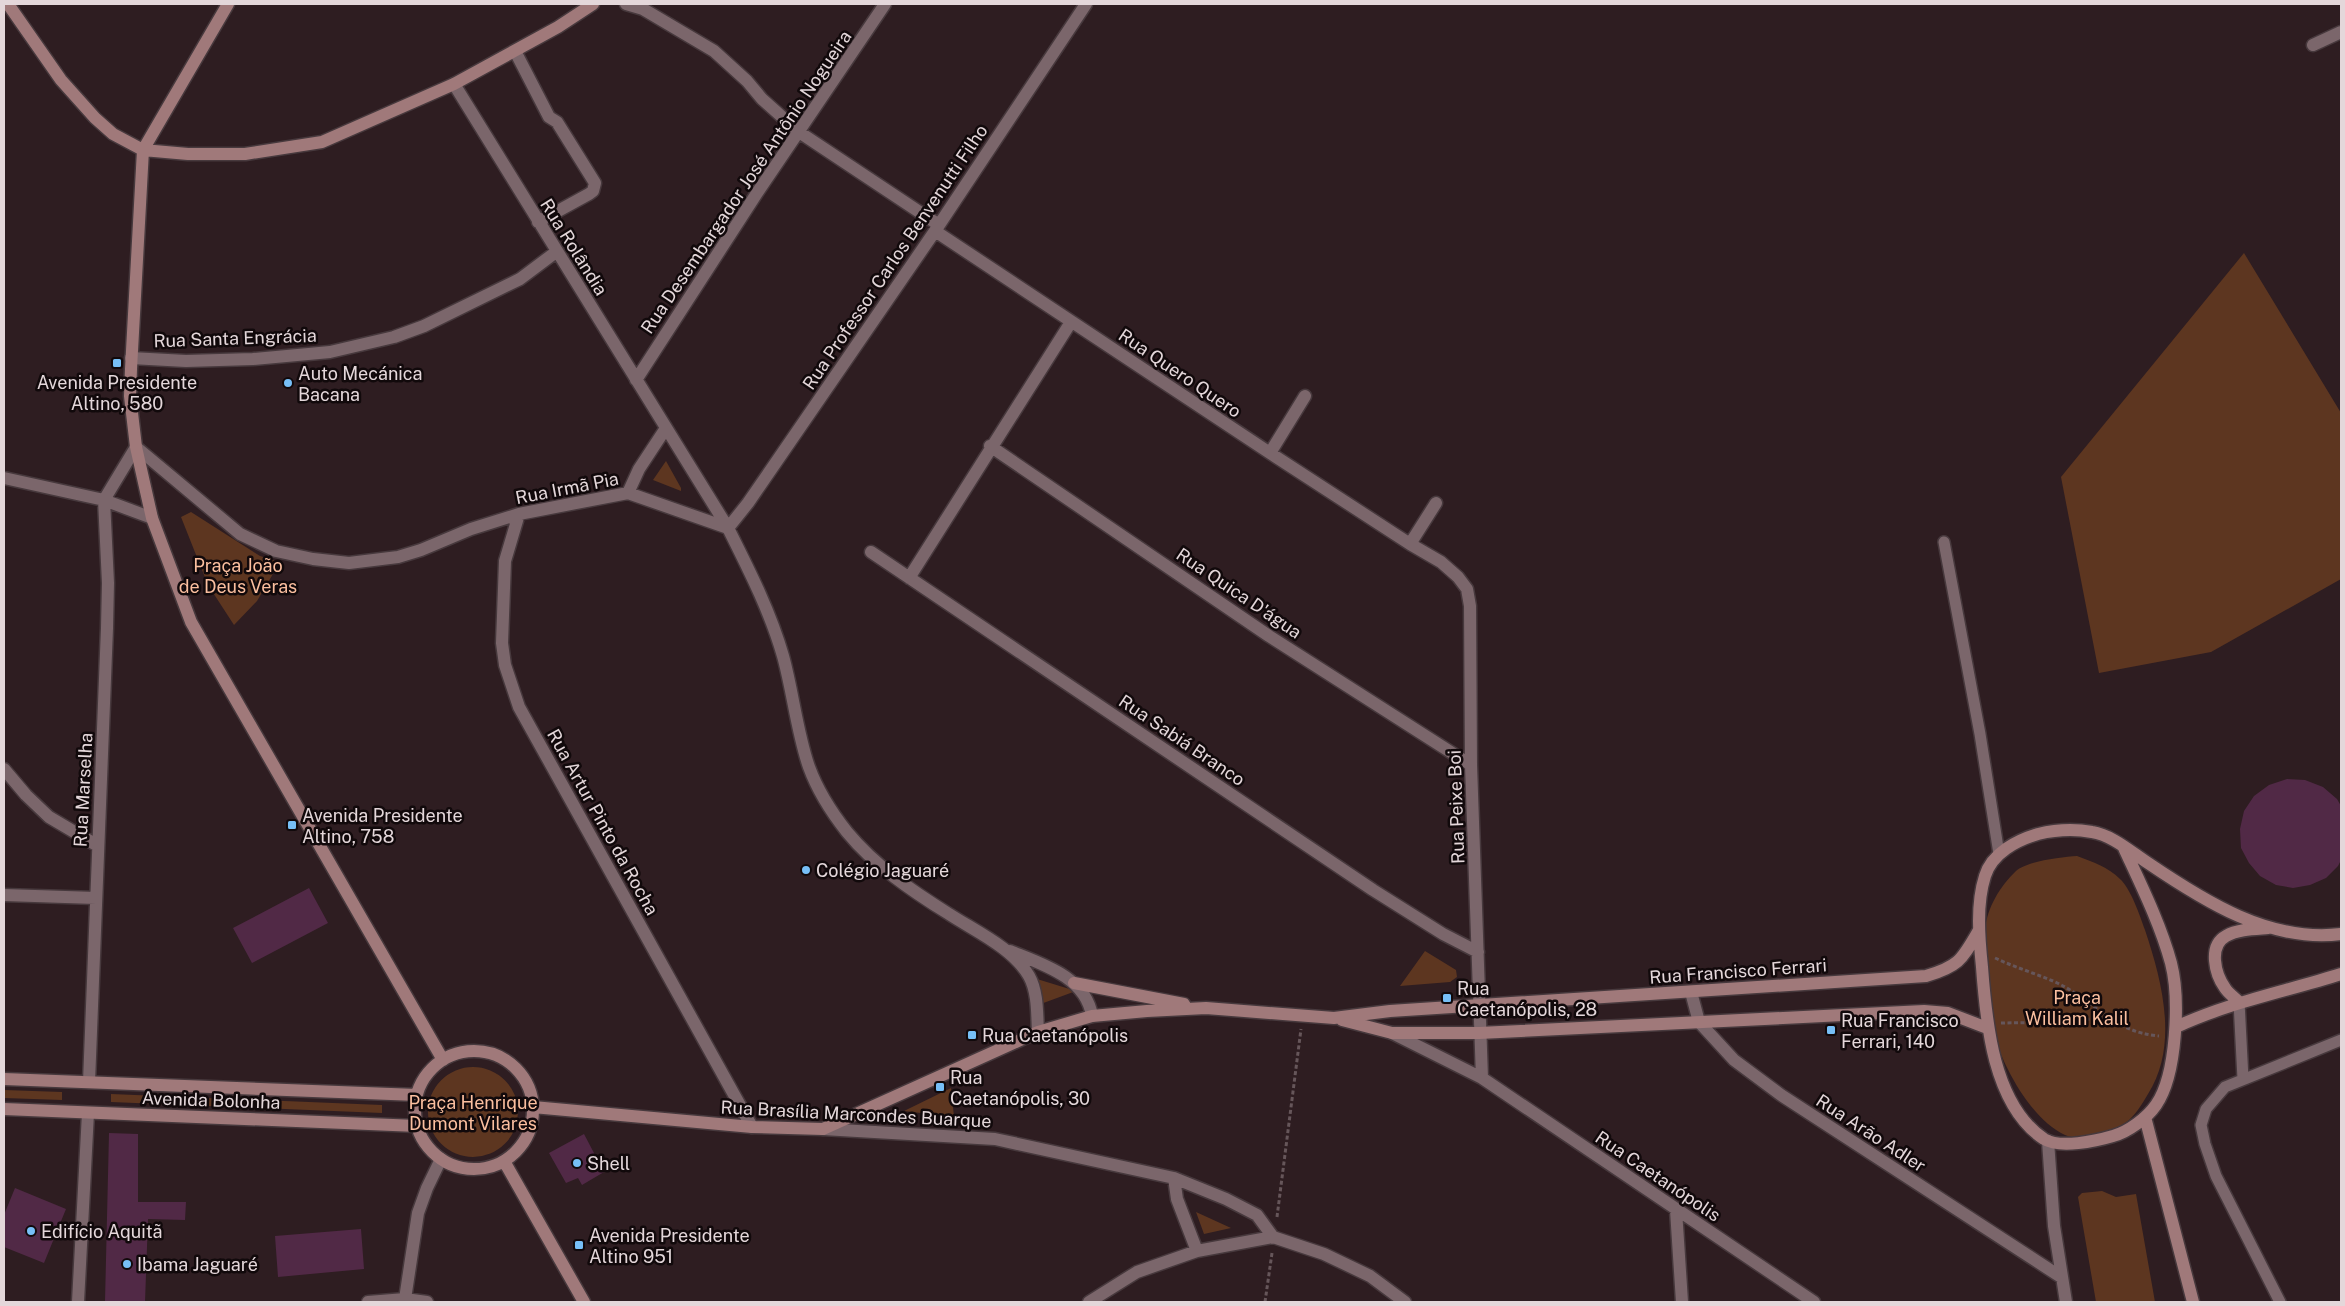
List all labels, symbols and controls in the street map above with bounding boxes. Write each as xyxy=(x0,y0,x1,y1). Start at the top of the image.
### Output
street label: Rua Desembargador José Antônio Nogueira xyxy=(636,27,856,337)
street label: Rua Professor Carlos Benvenutti Filho xyxy=(798,120,992,394)
street label: Rua Rolândia xyxy=(536,195,612,299)
street label: Rua Quero Quero xyxy=(1115,324,1245,422)
street label: Rua Santa Engrácia xyxy=(153,325,317,351)
marker: Avenida Presidente Altino, 580 xyxy=(111,357,123,369)
place label: Auto Mecánica Bacana xyxy=(298,363,422,405)
place label: Avenida Presidente Altino, 580 xyxy=(37,372,197,414)
marker: Auto Mecánica Bacana xyxy=(282,377,294,389)
street label: Rua Irmã Pia xyxy=(514,468,620,508)
street label: Rua Quica D'água xyxy=(1172,543,1306,643)
park label: Praça João de Deus Veras xyxy=(179,555,297,597)
street label: Rua Sabiá Branco xyxy=(1115,690,1249,790)
street label: Rua Artur Pinto da Rocha xyxy=(543,725,663,919)
street label: Rua Marselha xyxy=(70,732,96,848)
street label: Rua Peixe Boi xyxy=(1444,750,1468,864)
place label: Avenida Presidente Altino, 758 xyxy=(302,805,463,847)
marker: Avenida Presidente Altino, 758 xyxy=(286,819,298,831)
place label: Colégio Jaguaré xyxy=(816,860,949,881)
marker: Colégio Jaguaré xyxy=(800,864,812,876)
street label: Rua Francisco Ferrari xyxy=(1649,954,1827,988)
place label: Rua Caetanópolis, 28 xyxy=(1457,978,1597,1020)
park label: Praça William Kalil xyxy=(2025,987,2129,1029)
marker: Rua Caetanópolis, 28 xyxy=(1441,992,1453,1004)
place label: Rua Francisco Ferrari, 140 xyxy=(1841,1010,1959,1052)
marker: Rua Francisco Ferrari, 140 xyxy=(1825,1024,1837,1036)
place label: Rua Caetanópolis xyxy=(982,1025,1128,1046)
marker: Rua Caetanópolis xyxy=(966,1029,978,1041)
place label: Rua Caetanópolis, 30 xyxy=(950,1067,1090,1109)
marker: Rua Caetanópolis, 30 xyxy=(934,1081,946,1093)
street label: Avenida Bolonha xyxy=(141,1087,281,1113)
street label: Rua Arão Adler xyxy=(1812,1090,1930,1176)
park label: Praça Henrique Dumont Vilares xyxy=(408,1092,538,1134)
street label: Rua Brasília Marcondes Buarque xyxy=(720,1096,992,1132)
street label: Rua Caetanópolis xyxy=(1592,1126,1724,1226)
place label: Shell xyxy=(587,1153,630,1174)
marker: Shell xyxy=(571,1157,583,1169)
place label: Edifício Aquitã xyxy=(41,1221,163,1242)
marker: Edifício Aquitã xyxy=(25,1225,37,1237)
place label: Avenida Presidente Altino 951 xyxy=(589,1225,750,1267)
marker: Avenida Presidente Altino 951 xyxy=(573,1239,585,1251)
place label: Ibama Jaguaré xyxy=(137,1254,258,1275)
marker: Ibama Jaguaré xyxy=(121,1258,133,1270)

